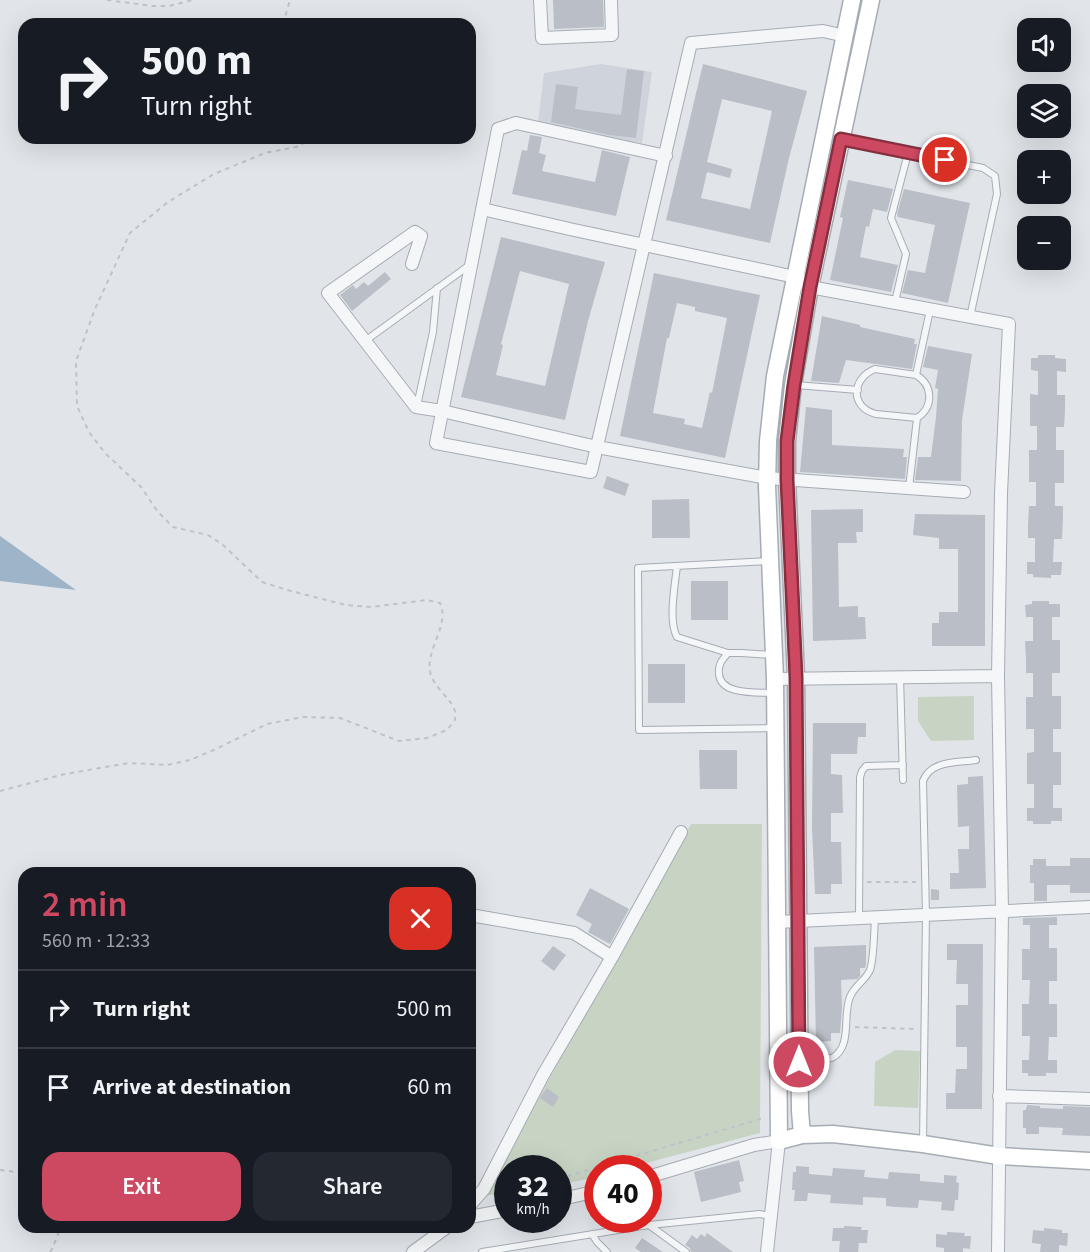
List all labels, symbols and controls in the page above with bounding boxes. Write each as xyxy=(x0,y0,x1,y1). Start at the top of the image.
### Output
map controls xyxy=(1017,18,1071,270)
button: sound xyxy=(1017,18,1071,72)
text: 500 m xyxy=(141,31,252,91)
icon: right xyxy=(42,42,120,120)
button: layers xyxy=(1017,84,1071,138)
text: Turn right xyxy=(141,87,252,126)
pin xyxy=(919,134,970,185)
icon: arrive xyxy=(928,143,961,176)
button: + xyxy=(1017,150,1071,204)
button: − xyxy=(1017,216,1071,270)
text: 2 min xyxy=(42,879,128,930)
button: close xyxy=(389,887,452,950)
text: 560 m · 12:33 xyxy=(42,927,150,955)
icon: right xyxy=(42,993,75,1026)
text: Turn right xyxy=(93,993,190,1025)
text: 500 m xyxy=(397,993,452,1025)
position arrow xyxy=(767,1030,831,1094)
icon: arrive xyxy=(42,1071,75,1104)
text: Arrive at destination xyxy=(93,1071,291,1103)
text: 60 m xyxy=(407,1071,452,1103)
button: Exit xyxy=(42,1152,241,1221)
button: Share xyxy=(253,1152,452,1221)
speed limit sign: 40 xyxy=(584,1155,662,1233)
text: 32 xyxy=(517,1165,549,1208)
text: km/h xyxy=(516,1199,550,1220)

